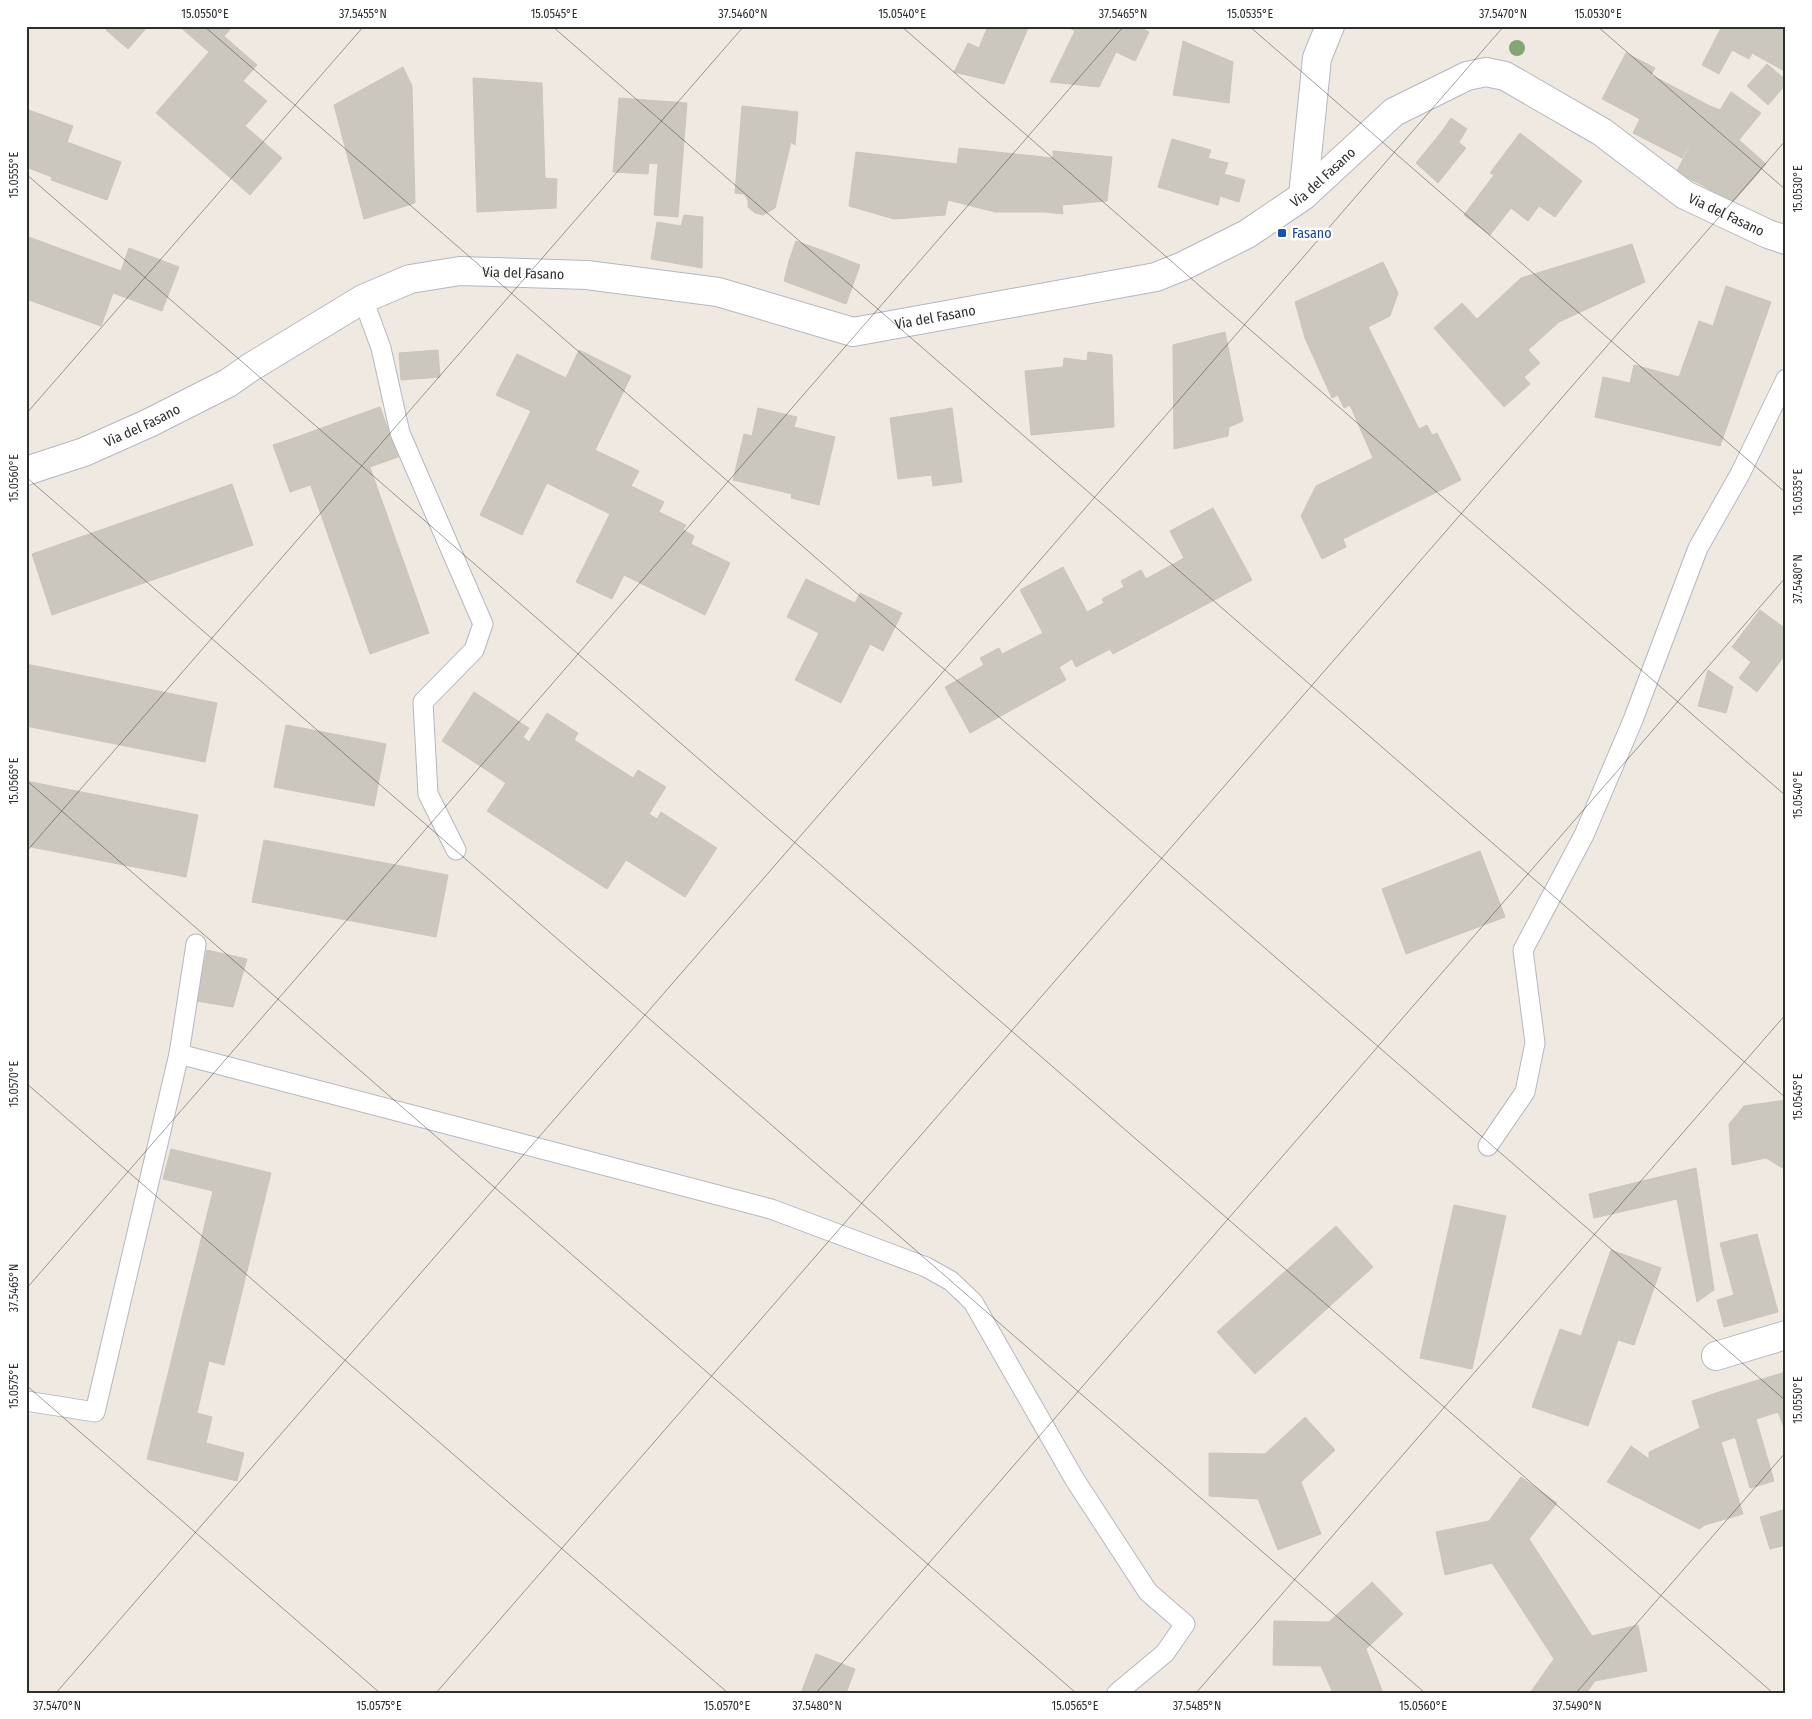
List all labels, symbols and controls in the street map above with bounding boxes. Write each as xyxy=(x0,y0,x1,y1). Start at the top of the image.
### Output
text: 15.0550°E xyxy=(181,7,229,21)
text: 37.5455°N xyxy=(339,7,387,21)
text: 15.0545°E xyxy=(531,7,578,21)
text: 37.5460°N xyxy=(718,7,768,21)
text: 15.0540°E xyxy=(878,7,926,21)
text: 37.5465°N xyxy=(1099,7,1147,21)
text: 15.0535°E xyxy=(1227,7,1274,21)
text: 37.5470°N xyxy=(1479,7,1527,21)
text: 15.0530°E xyxy=(1574,7,1622,21)
street label: Via del Fasano xyxy=(1287,144,1359,211)
text: 15.0555°E xyxy=(7,151,21,198)
text: 15.0530°E xyxy=(1791,165,1805,213)
street label: Via del Fasano xyxy=(1686,189,1767,240)
place label: Fasano xyxy=(1292,225,1332,242)
marker: Fasano xyxy=(1276,227,1288,239)
street label: Via del Fasano xyxy=(482,263,565,283)
street label: Via del Fasano xyxy=(893,301,977,333)
street label: Via del Fasano xyxy=(102,400,183,450)
text: 15.0560°E xyxy=(7,454,21,502)
text: 15.0535°E xyxy=(1791,468,1805,515)
text: 37.5480°N xyxy=(1791,554,1805,604)
text: 15.0565°E xyxy=(7,757,21,804)
text: 15.0540°E xyxy=(1791,771,1805,819)
text: 15.0570°E xyxy=(7,1060,21,1107)
text: 15.0545°E xyxy=(1791,1073,1805,1120)
text: 37.5465°N xyxy=(7,1264,21,1312)
text: 15.0575°E xyxy=(7,1363,21,1409)
text: 15.0550°E xyxy=(1791,1376,1805,1424)
text: 37.5470°N xyxy=(33,1699,81,1713)
text: 15.0575°E xyxy=(356,1699,402,1713)
text: 15.0570°E xyxy=(704,1699,751,1713)
text: 37.5480°N xyxy=(792,1699,842,1713)
text: 15.0565°E xyxy=(1052,1699,1099,1713)
text: 37.5485°N xyxy=(1173,1699,1221,1713)
text: 15.0560°E xyxy=(1399,1699,1447,1713)
text: 37.5490°N xyxy=(1553,1699,1601,1713)

